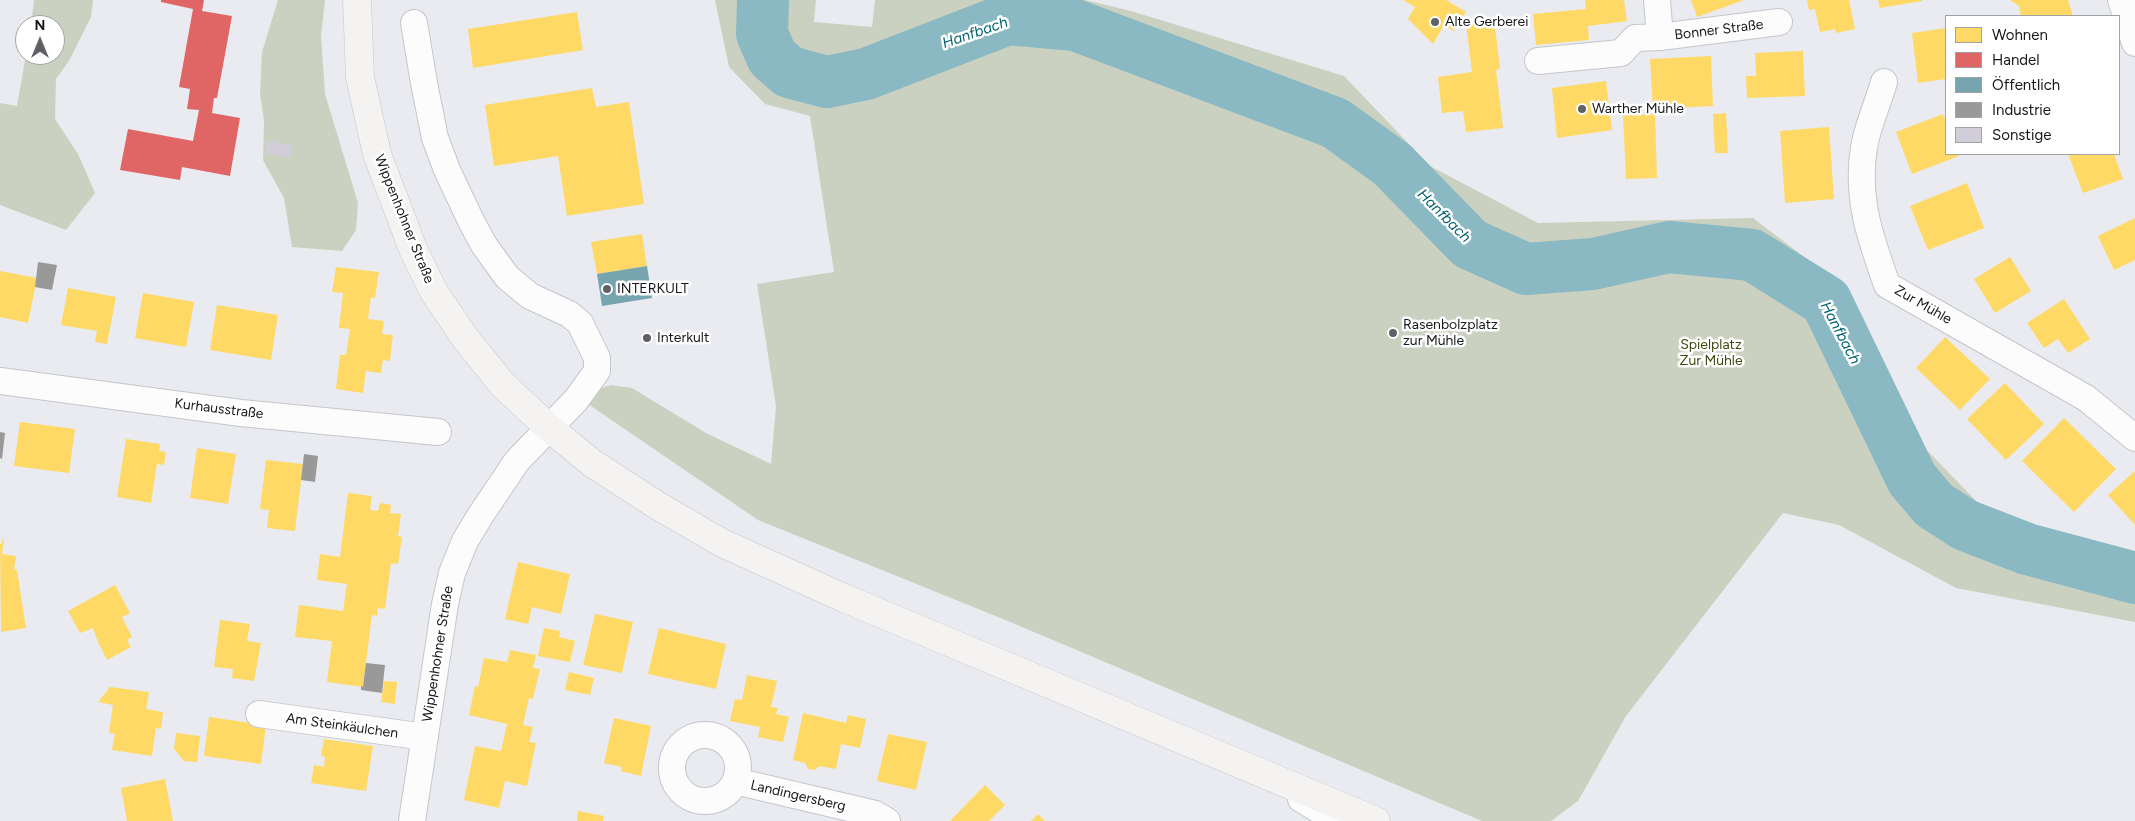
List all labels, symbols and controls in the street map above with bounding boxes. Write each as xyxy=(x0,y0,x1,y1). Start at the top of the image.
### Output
water label: Hanfbach xyxy=(940,13,1010,53)
place label: Alte Gerberei xyxy=(1445,14,1528,30)
north arrow xyxy=(15,15,65,65)
legend xyxy=(1945,15,2120,155)
marker: Alte Gerberei xyxy=(1429,16,1441,28)
street label: Bonner Straße xyxy=(1674,16,1764,44)
text: N xyxy=(35,17,45,34)
text: Wohnen xyxy=(1992,26,2048,44)
text: Handel xyxy=(1992,51,2040,69)
text: Öffentlich xyxy=(1992,76,2060,94)
place label: Warther Mühle xyxy=(1592,101,1684,117)
text: Industrie xyxy=(1992,101,2051,119)
marker: Warther Mühle xyxy=(1576,103,1588,115)
text: Sonstige xyxy=(1992,126,2051,144)
street label: Wippenhohner Straße xyxy=(370,152,438,286)
water label: Hanfbach xyxy=(1414,186,1474,246)
place label: INTERKULT xyxy=(617,281,689,297)
street label: Zur Mühle xyxy=(1891,282,1955,328)
marker: INTERKULT xyxy=(601,283,613,295)
water label: Hanfbach xyxy=(1816,299,1864,367)
place label: Rasenbolzplatz zur Mühle xyxy=(1403,317,1498,350)
marker: Rasenbolzplatz zur Mühle xyxy=(1387,327,1399,339)
place label: Interkult xyxy=(657,330,709,346)
marker: Interkult xyxy=(641,332,653,344)
park label: Spielplatz Zur Mühle xyxy=(1679,337,1743,370)
street label: Kurhausstraße xyxy=(174,395,264,423)
street label: Wippenhohner Straße xyxy=(419,585,457,723)
street label: Am Steinkäulchen xyxy=(285,710,399,742)
street label: Landingersberg xyxy=(749,777,847,815)

